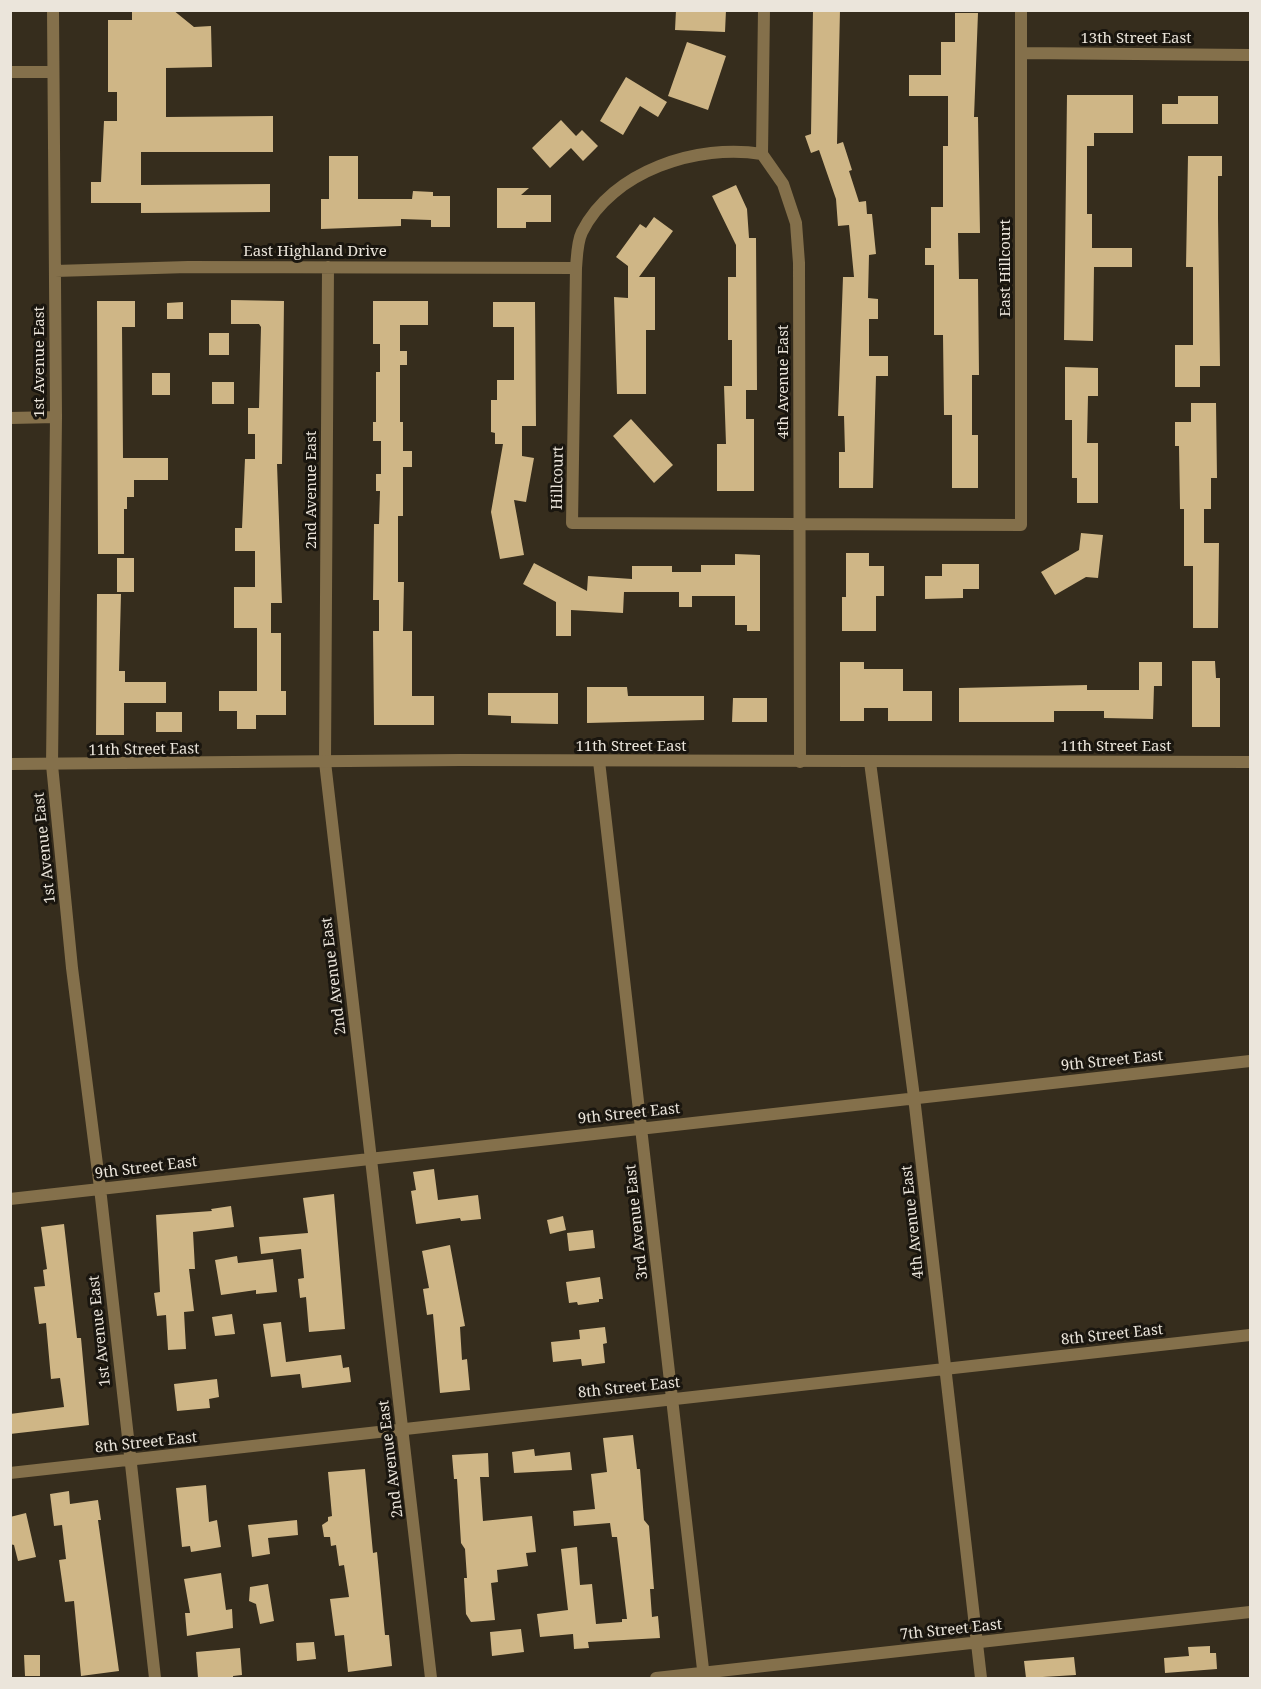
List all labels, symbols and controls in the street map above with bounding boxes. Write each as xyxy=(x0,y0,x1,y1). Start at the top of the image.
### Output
street label: 13th Street East xyxy=(1080,30,1192,48)
street label: East Hillcourt xyxy=(997,219,1015,317)
street label: East Highland Drive xyxy=(243,243,387,261)
street label: 1st Avenue East xyxy=(31,306,49,418)
street label: 4th Avenue East xyxy=(775,325,793,439)
street label: 2nd Avenue East xyxy=(303,431,321,549)
street label: Hillcourt xyxy=(548,446,568,510)
street label: 11th Street East xyxy=(575,738,687,756)
street label: 11th Street East xyxy=(1060,738,1172,756)
street label: 11th Street East xyxy=(88,740,200,760)
street label: 1st Avenue East xyxy=(30,792,60,904)
street label: 2nd Avenue East xyxy=(318,916,350,1036)
street label: 9th Street East xyxy=(1060,1047,1164,1075)
street label: 9th Street East xyxy=(577,1100,681,1128)
street label: 9th Street East xyxy=(94,1153,198,1183)
street label: 3rd Avenue East xyxy=(622,1163,652,1281)
street label: 4th Avenue East xyxy=(898,1164,928,1280)
street label: 1st Avenue East xyxy=(85,1275,115,1387)
street label: 8th Street East xyxy=(1060,1321,1164,1349)
street label: 8th Street East xyxy=(577,1374,681,1402)
street label: 2nd Avenue East xyxy=(375,1399,407,1519)
street label: 8th Street East xyxy=(94,1429,198,1457)
street label: 7th Street East xyxy=(899,1616,1003,1644)

